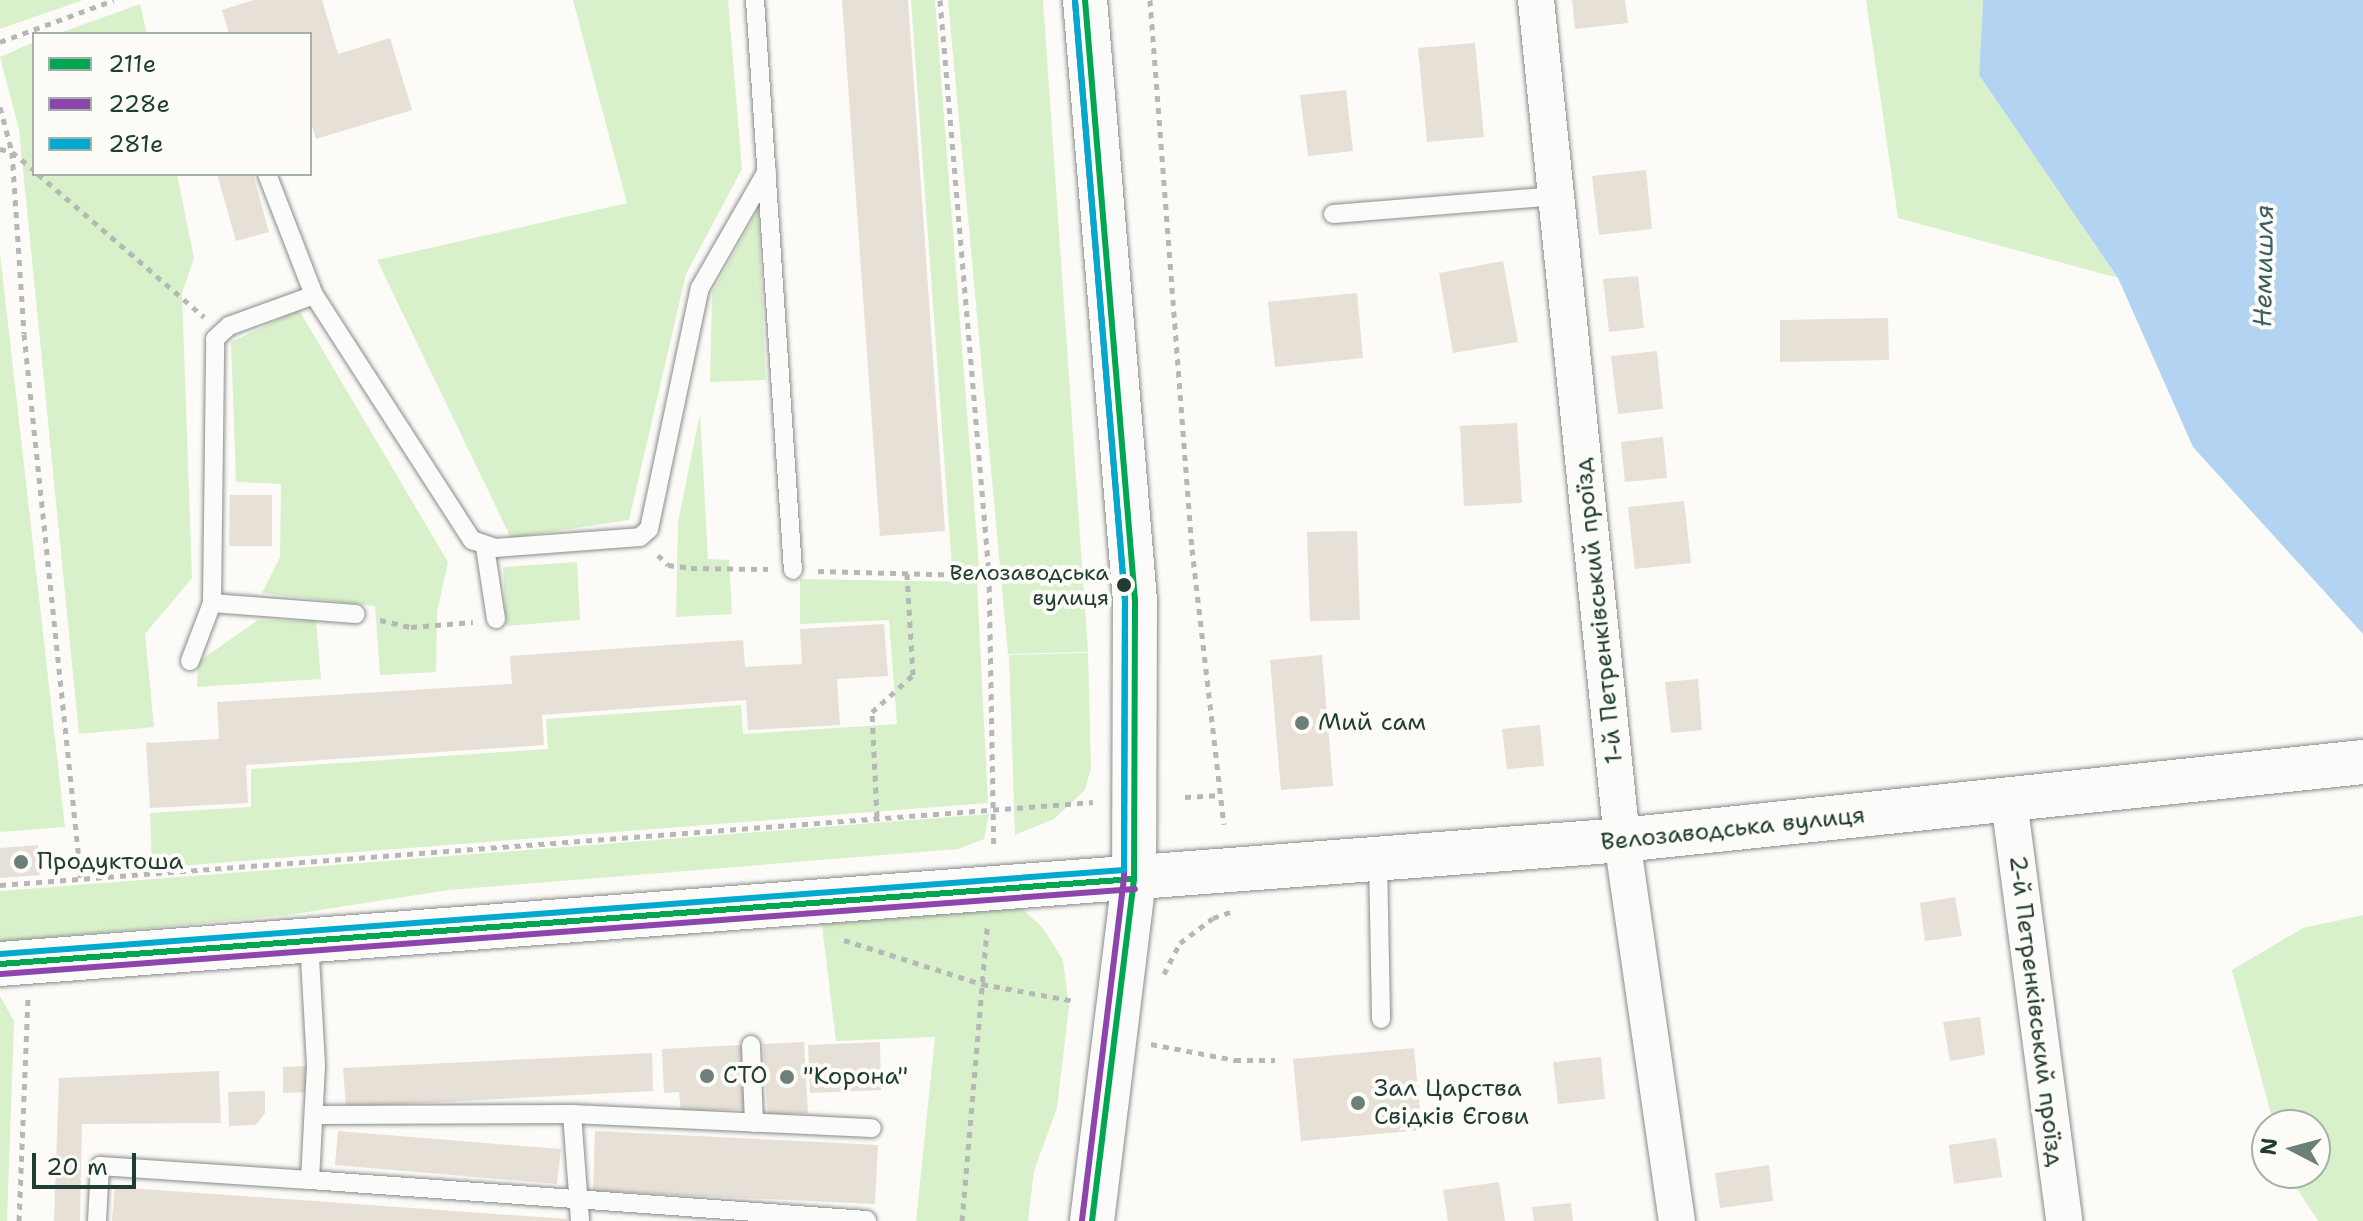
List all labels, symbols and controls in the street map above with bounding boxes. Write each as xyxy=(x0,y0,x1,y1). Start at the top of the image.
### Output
legend xyxy=(32,32,312,176)
text: 211е xyxy=(108,48,156,80)
text: 228е xyxy=(108,88,170,120)
text: 281е xyxy=(108,128,164,160)
water label: Немишля xyxy=(2246,204,2280,328)
street label: 1-й Петренківський проїзд xyxy=(1569,457,1629,765)
place label: Велозаводська вулиця xyxy=(949,559,1109,610)
marker: Велозаводська вулиця xyxy=(1116,577,1132,593)
place label: Мий сам xyxy=(1318,709,1426,737)
marker: Мий сам xyxy=(1293,714,1311,732)
street label: Велозаводська вулиця xyxy=(1599,801,1867,857)
place label: Продуктоша xyxy=(37,848,183,876)
marker: Продуктоша xyxy=(12,853,30,871)
street label: 2-й Петренківський проїзд xyxy=(2003,854,2069,1168)
place label: СТО xyxy=(723,1062,768,1090)
place label: "Корона" xyxy=(803,1063,908,1091)
marker: СТО xyxy=(698,1067,716,1085)
marker: "Корона" xyxy=(778,1068,796,1086)
place label: Зал Царства Свідків Єгови xyxy=(1374,1075,1529,1131)
marker: Зал Царства Свідків Єгови xyxy=(1349,1094,1367,1112)
north arrow xyxy=(2251,1109,2331,1189)
text: N xyxy=(2253,1136,2284,1157)
scale bar xyxy=(36,1137,140,1187)
text: 20 m xyxy=(46,1151,108,1183)

